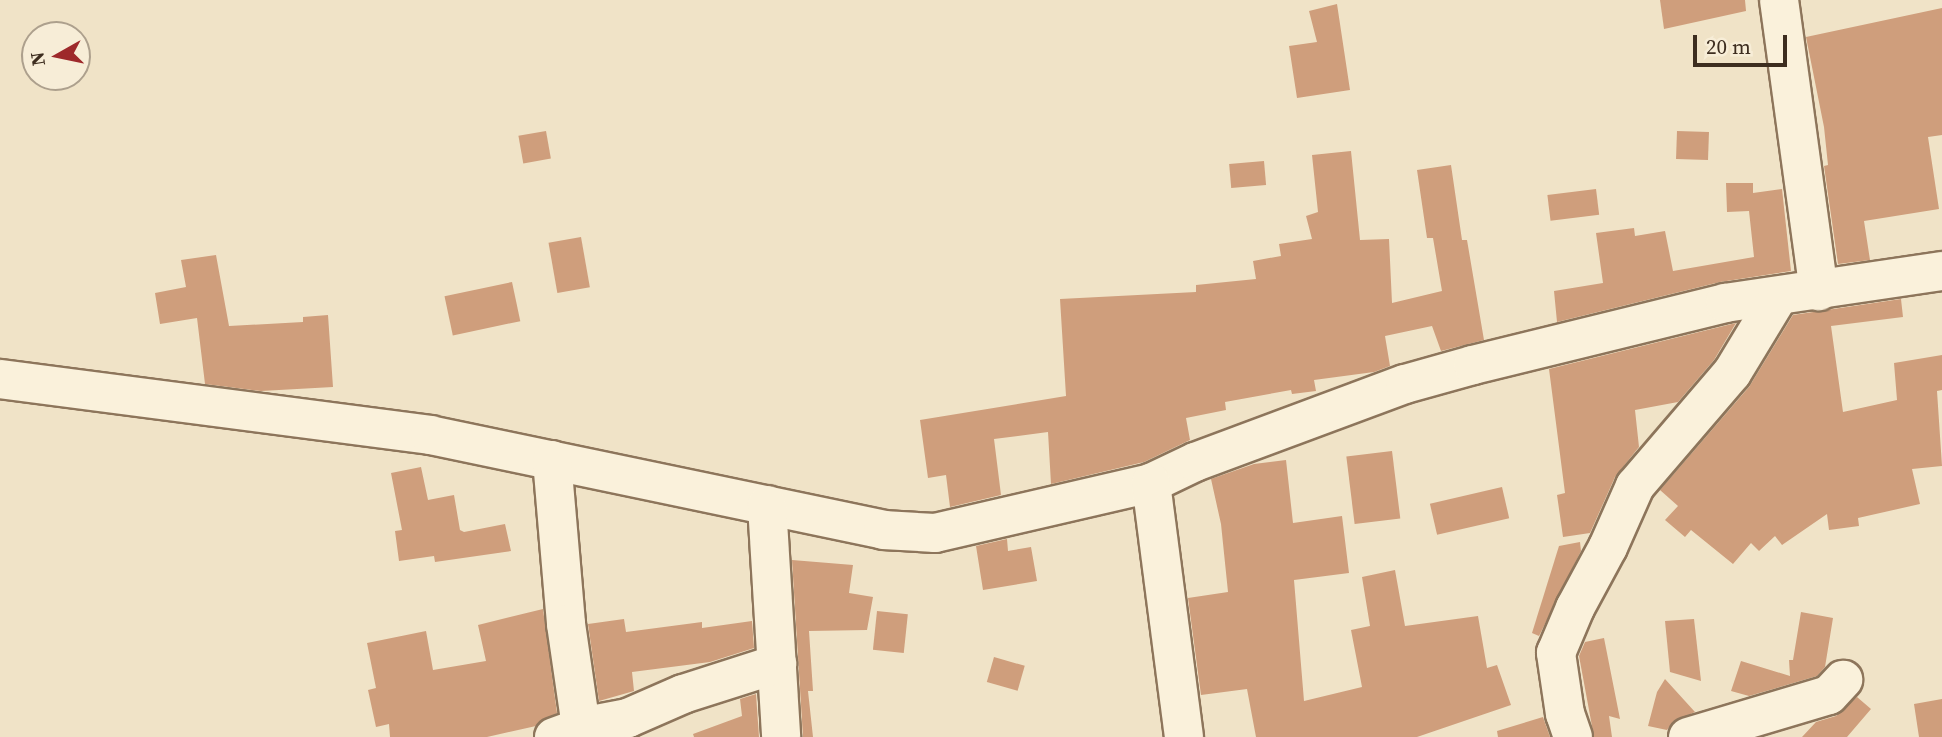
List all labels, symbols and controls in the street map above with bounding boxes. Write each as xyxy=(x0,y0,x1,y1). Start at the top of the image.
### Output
north arrow xyxy=(21,21,91,91)
scale bar xyxy=(1697,21,1792,65)
text: 20 m xyxy=(1706,32,1751,61)
text: N xyxy=(23,50,51,68)

